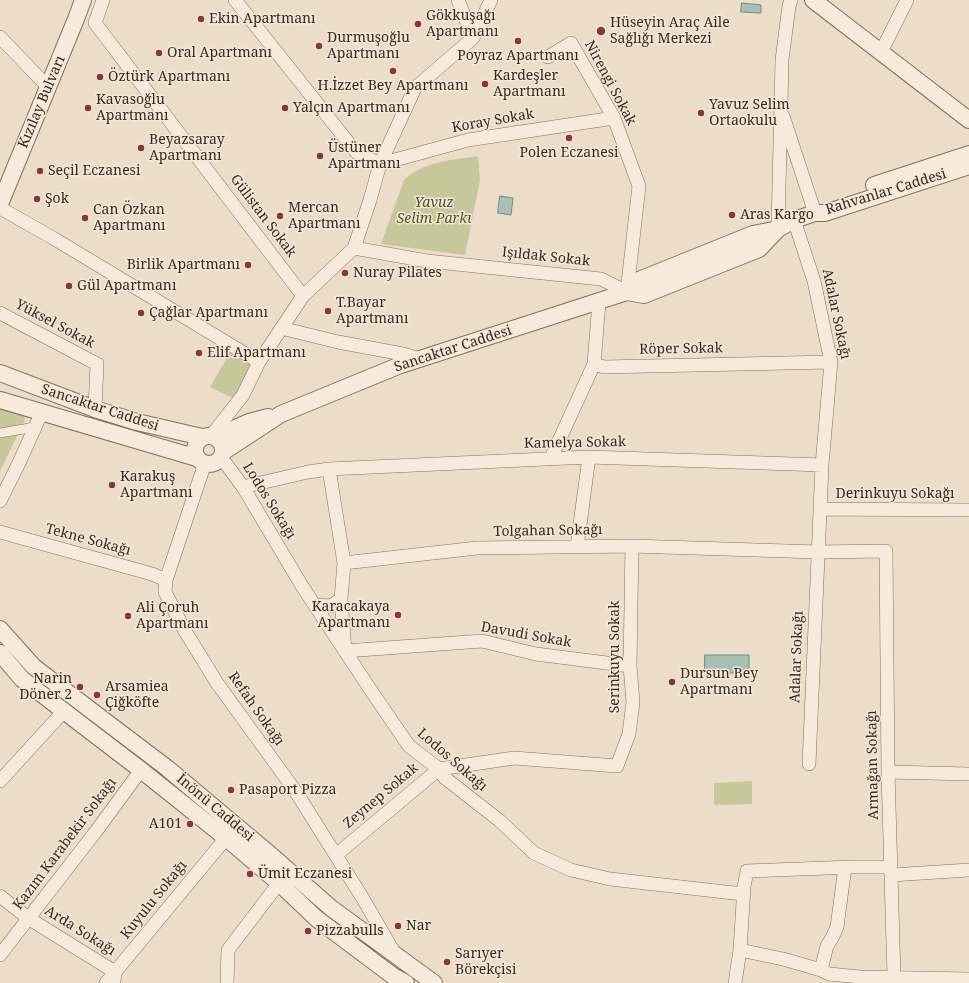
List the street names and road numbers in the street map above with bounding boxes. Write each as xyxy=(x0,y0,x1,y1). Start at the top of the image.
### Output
street label: Nirengi Sokak xyxy=(581,38,639,128)
street label: Kızılay Bulvarı xyxy=(15,53,69,151)
street label: Koray Sokak xyxy=(451,106,535,136)
street label: Rahvanlar Caddesi xyxy=(824,166,948,218)
street label: Gülistan Sokak xyxy=(226,171,300,261)
street label: Işıldak Sokak xyxy=(501,244,591,270)
street label: Adalar Sokağı xyxy=(818,267,854,361)
street label: Yüksel Sokak xyxy=(12,296,98,352)
street label: Sancaktar Caddesi xyxy=(392,322,514,376)
street label: Röper Sokak xyxy=(639,340,723,358)
street label: Sancaktar Caddesi xyxy=(39,381,161,435)
street label: Kamelya Sokak xyxy=(524,434,626,452)
street label: Lodos Sokağı xyxy=(239,460,299,542)
street label: Derinkuyu Sokağı xyxy=(835,486,955,502)
street label: Tekne Sokağı xyxy=(44,521,132,559)
street label: Tolgahan Sokağı xyxy=(493,522,603,540)
street label: Serinkuyu Sokak xyxy=(607,601,623,713)
street label: Adalar Sokağı xyxy=(787,611,807,703)
street label: Davudi Sokak xyxy=(479,619,573,651)
street label: Refah Sokağı xyxy=(224,669,288,749)
street label: Armağan Sokağı xyxy=(864,710,882,820)
street label: Lodos Sokağı xyxy=(414,725,490,795)
street label: Zeynep Sokak xyxy=(340,760,422,832)
street label: İnönü Caddesi xyxy=(173,771,257,845)
street label: Kazım Karabekir Sokağı xyxy=(10,775,120,913)
street label: Kuyulu Sokağı xyxy=(117,857,191,943)
street label: Arda Sokağı xyxy=(41,903,119,959)

